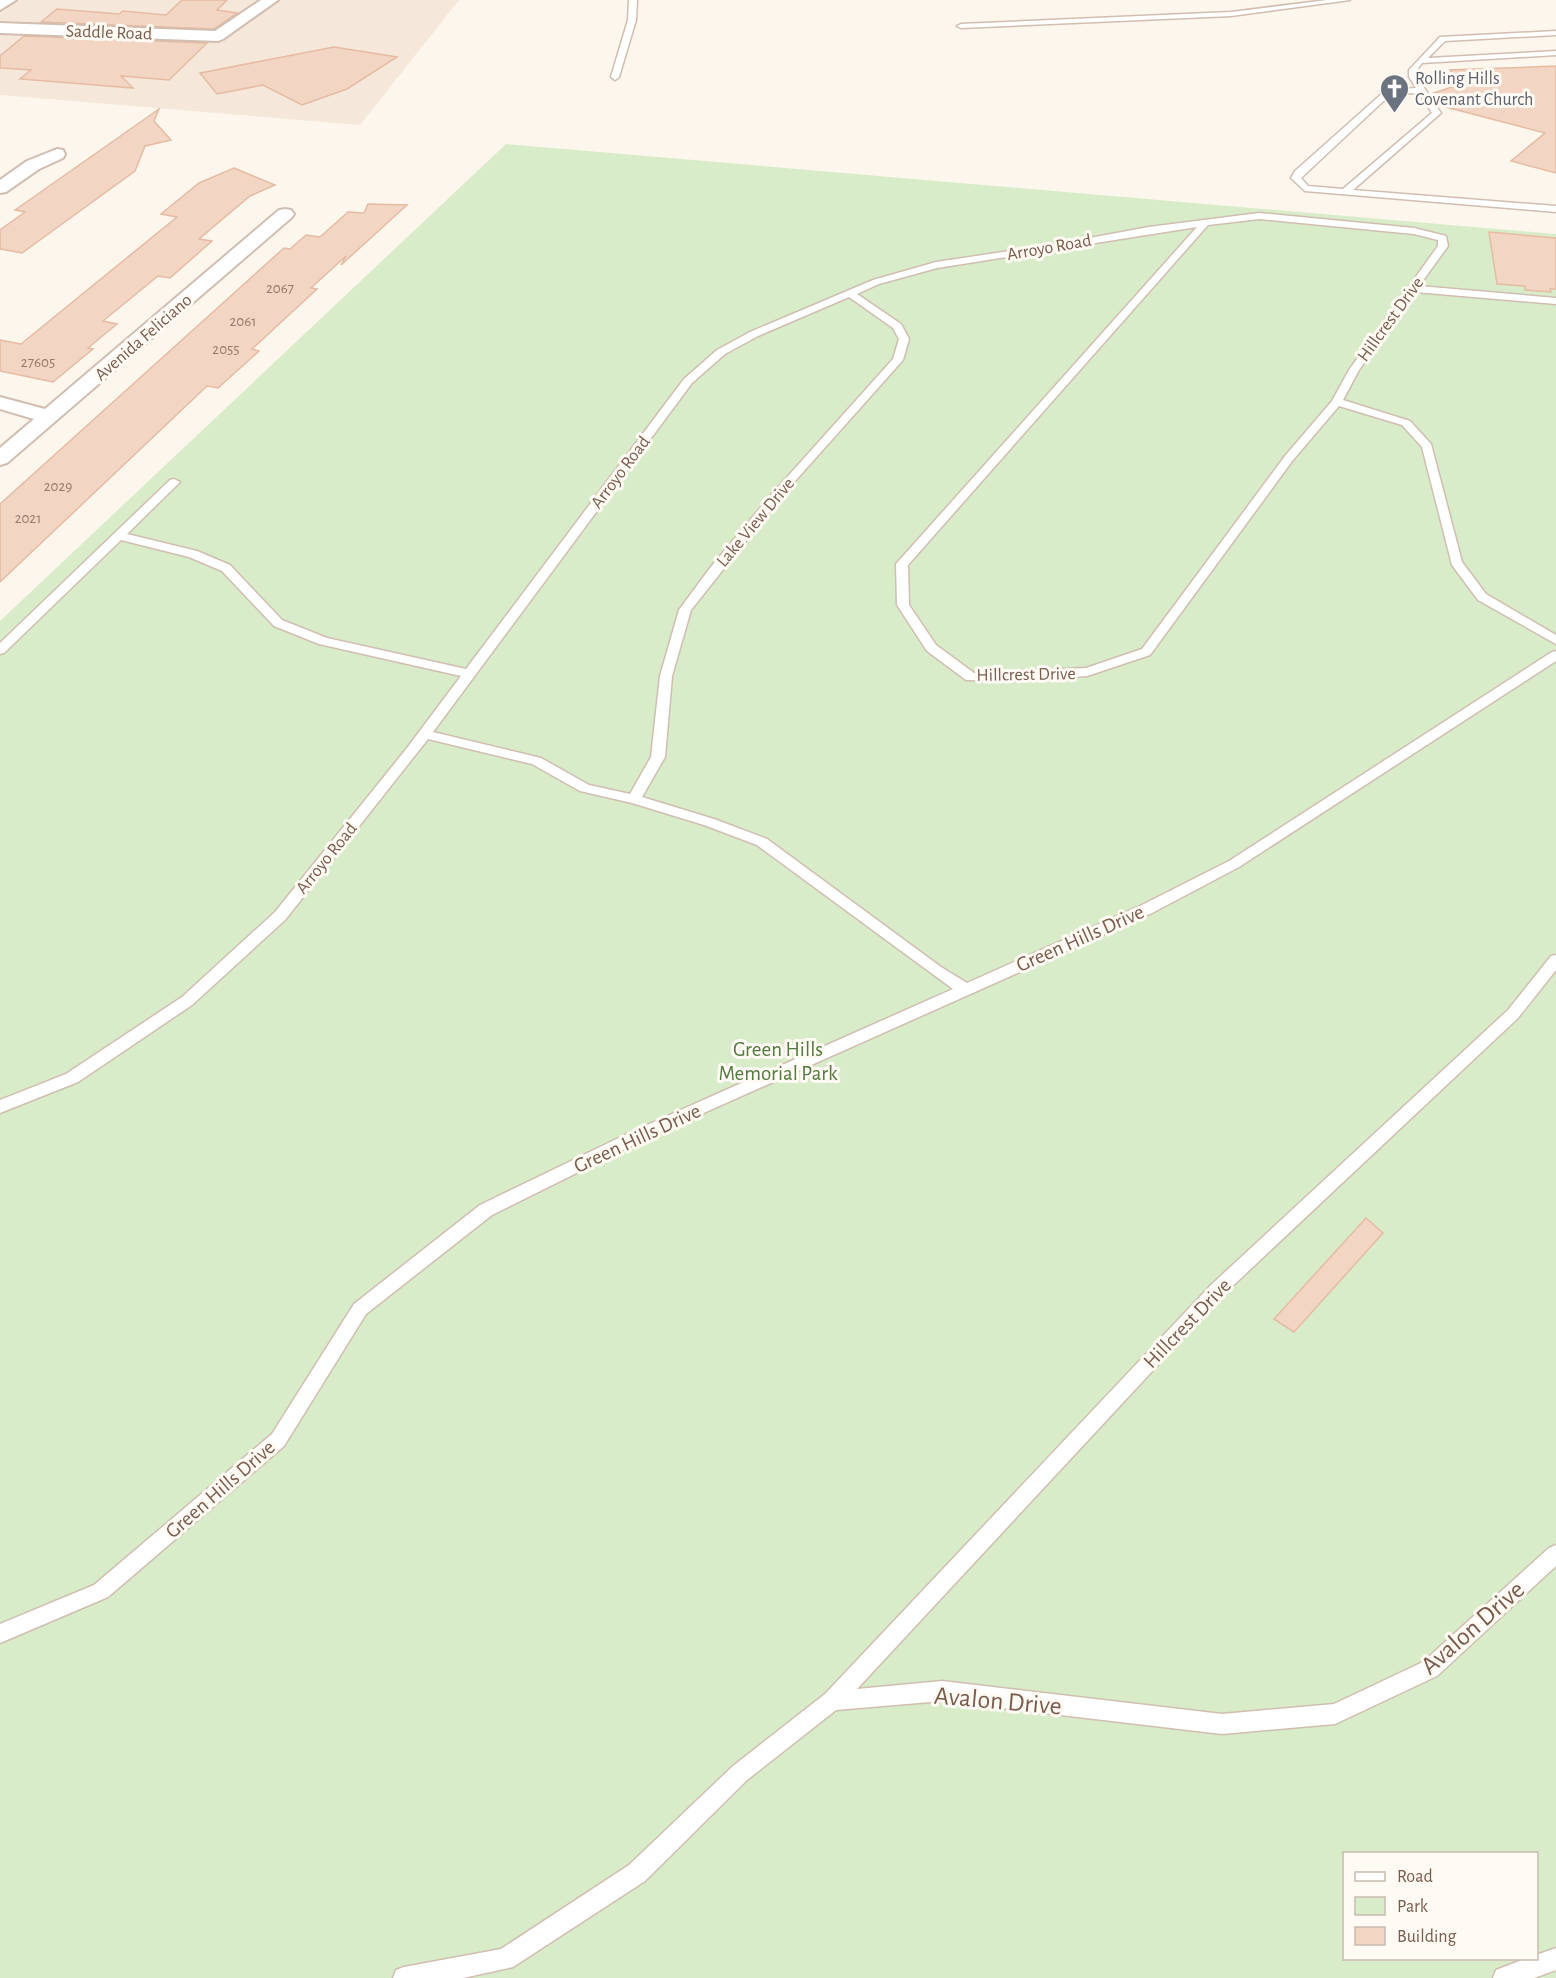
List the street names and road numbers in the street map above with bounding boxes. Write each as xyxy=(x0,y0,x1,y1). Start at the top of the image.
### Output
street label: Saddle Road xyxy=(65,22,153,44)
street label: Arroyo Road xyxy=(1006,232,1093,264)
street label: Hillcrest Drive xyxy=(1354,274,1427,365)
street label: Avenida Feliciano xyxy=(92,291,196,385)
street label: Arroyo Road xyxy=(588,433,654,512)
street label: Lake View Drive xyxy=(713,475,798,571)
street label: Hillcrest Drive xyxy=(976,665,1076,685)
street label: Arroyo Road xyxy=(293,820,361,898)
street label: Green Hills Drive xyxy=(1013,901,1147,976)
street label: Green Hills Drive xyxy=(571,1100,704,1177)
street label: Hillcrest Drive xyxy=(1140,1274,1235,1372)
street label: Green Hills Drive xyxy=(162,1436,279,1542)
street label: Avalon Drive xyxy=(1416,1576,1529,1680)
street label: Avalon Drive xyxy=(933,1682,1063,1720)

